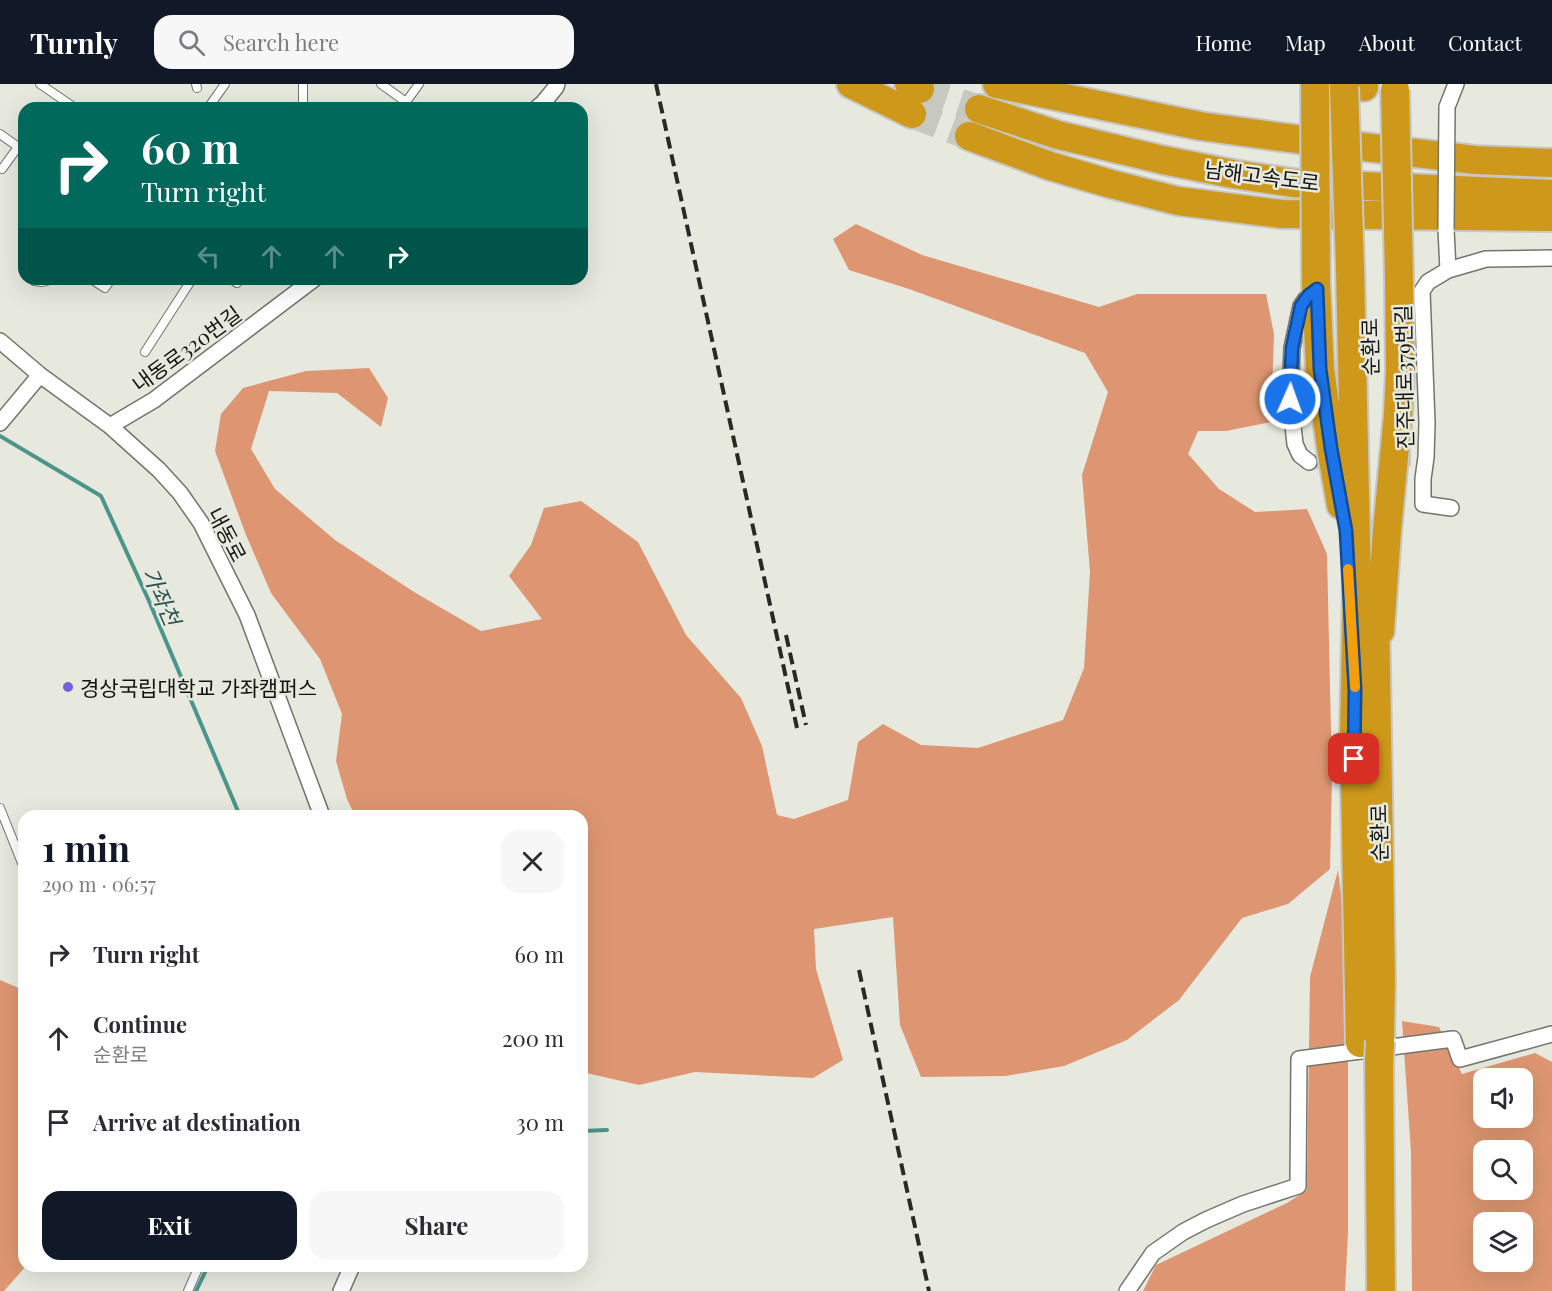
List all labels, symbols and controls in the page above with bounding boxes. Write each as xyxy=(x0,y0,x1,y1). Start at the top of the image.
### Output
search box xyxy=(154,15,574,69)
text: Turnly xyxy=(30,24,118,61)
icon: search xyxy=(175,26,208,59)
text: Search here xyxy=(223,27,339,57)
text: Home xyxy=(1196,28,1252,56)
text: Map xyxy=(1285,28,1326,56)
text: About xyxy=(1359,28,1415,56)
text: Contact xyxy=(1448,28,1522,56)
text: 60 m xyxy=(141,119,239,175)
icon: right xyxy=(42,126,120,204)
street label: 남해고속도로 xyxy=(1203,154,1321,196)
text: Turn right xyxy=(141,173,266,209)
icon: left xyxy=(192,240,225,273)
icon: ahead xyxy=(255,240,288,273)
icon: ahead xyxy=(318,240,351,273)
icon: right xyxy=(381,240,414,273)
street label: 내동로320번길 xyxy=(126,299,246,397)
street label: 진주대로379번길 xyxy=(1388,304,1418,450)
street label: 순환로 xyxy=(1354,318,1384,376)
position arrow xyxy=(1258,367,1322,431)
street label: 내동로 xyxy=(202,502,254,566)
water label: 가좌천 xyxy=(136,562,189,632)
place label: 경상국립대학교 가좌캠퍼스 xyxy=(80,673,317,701)
marker: 경상국립대학교 가좌캠퍼스 xyxy=(61,680,75,694)
pin xyxy=(1328,733,1379,784)
icon: arrive xyxy=(1337,742,1370,775)
street label: 순환로 xyxy=(1363,804,1393,862)
text: 1 min xyxy=(42,823,130,871)
button: close xyxy=(501,830,564,893)
text: 290 m · 06:57 xyxy=(42,870,156,897)
icon: right xyxy=(42,938,75,971)
text: Turn right xyxy=(93,939,199,969)
text: 60 m xyxy=(514,939,564,969)
text: Continue xyxy=(93,1009,187,1039)
icon: ahead xyxy=(42,1022,75,1055)
text: 200 m xyxy=(502,1023,564,1053)
text: 순환로 xyxy=(93,1040,148,1067)
map controls xyxy=(1473,1068,1533,1272)
button: sound xyxy=(1473,1068,1533,1128)
icon: arrive xyxy=(42,1106,75,1139)
text: Arrive at destination xyxy=(93,1107,301,1137)
text: 30 m xyxy=(516,1107,564,1137)
button: search xyxy=(1473,1140,1533,1200)
button: Exit xyxy=(42,1191,297,1260)
button: Share xyxy=(309,1191,564,1260)
button: layers xyxy=(1473,1212,1533,1272)

